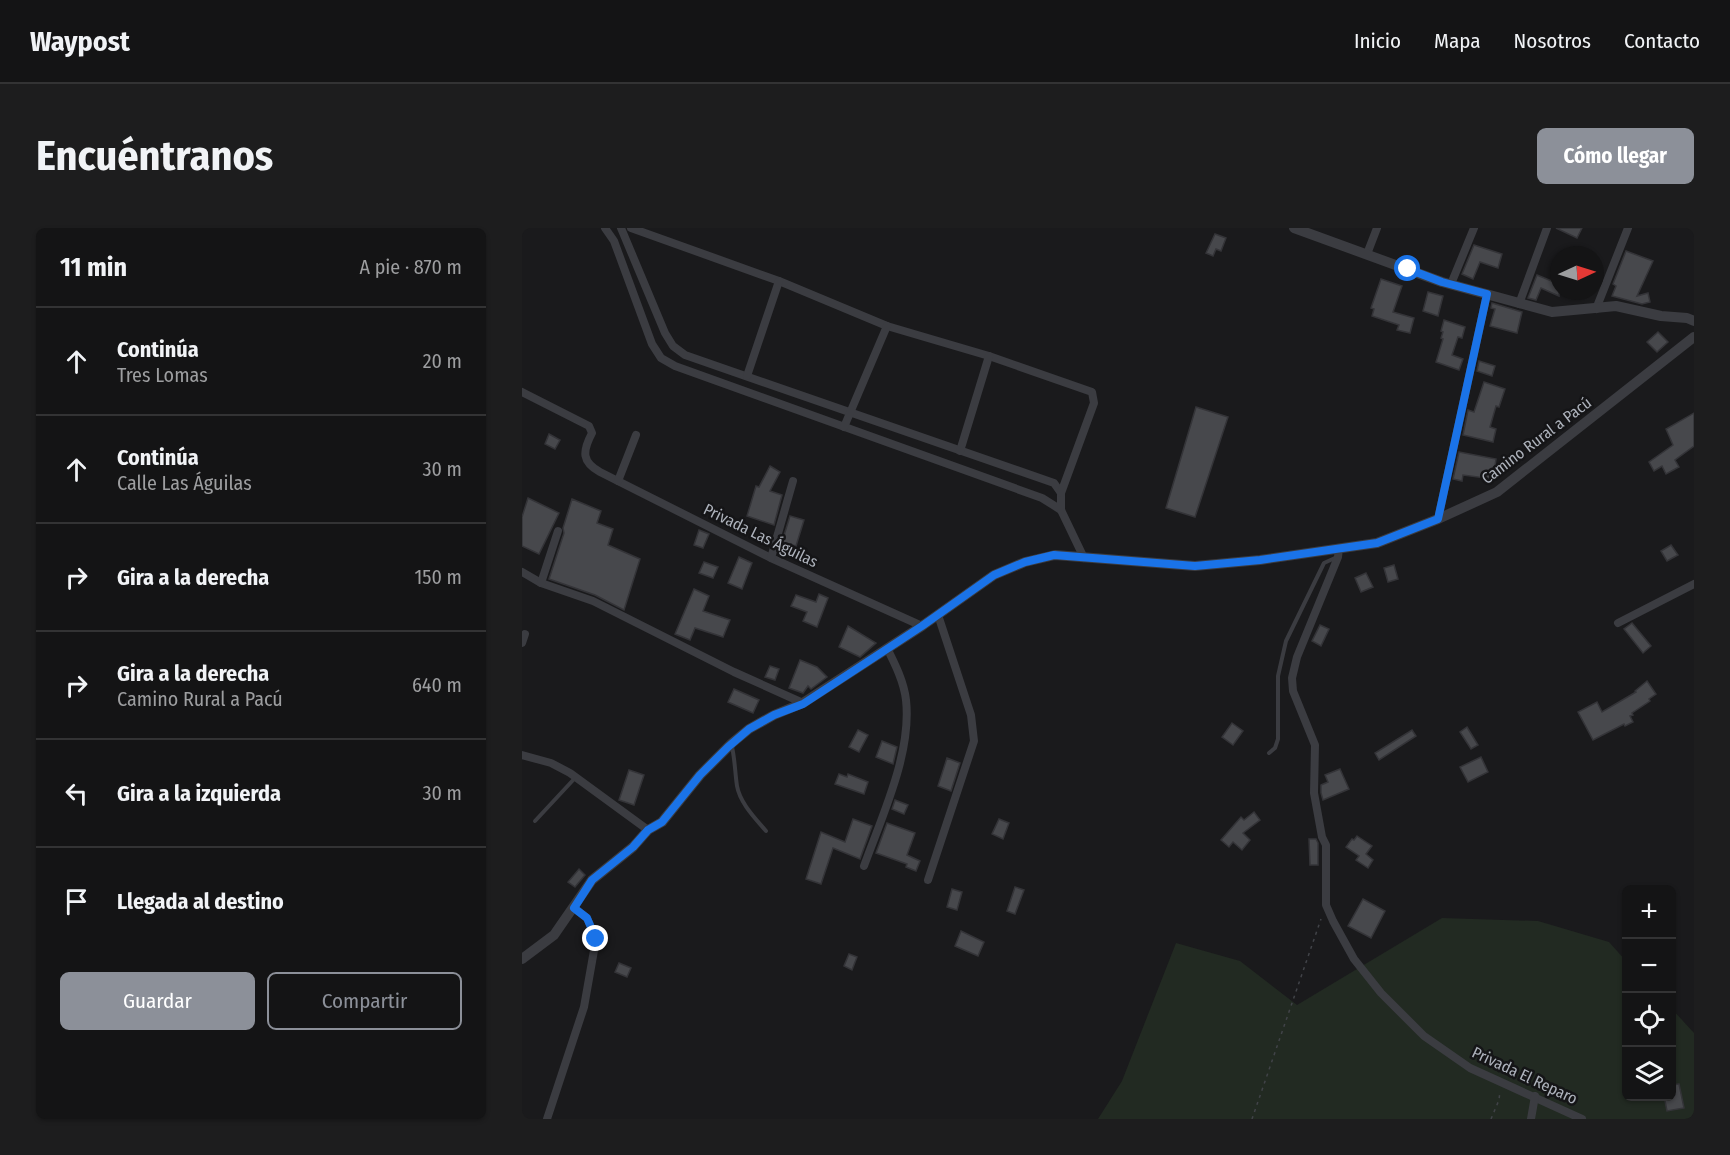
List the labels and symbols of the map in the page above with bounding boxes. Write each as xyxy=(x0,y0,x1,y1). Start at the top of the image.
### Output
north arrow xyxy=(1550,246,1604,300)
route start xyxy=(1394,255,1420,281)
street label: Camino Rural a Pacú xyxy=(1478,393,1595,488)
street label: Privada Las Águilas xyxy=(701,500,821,571)
route end xyxy=(582,925,608,951)
street label: Privada El Reparo xyxy=(1469,1043,1581,1108)

